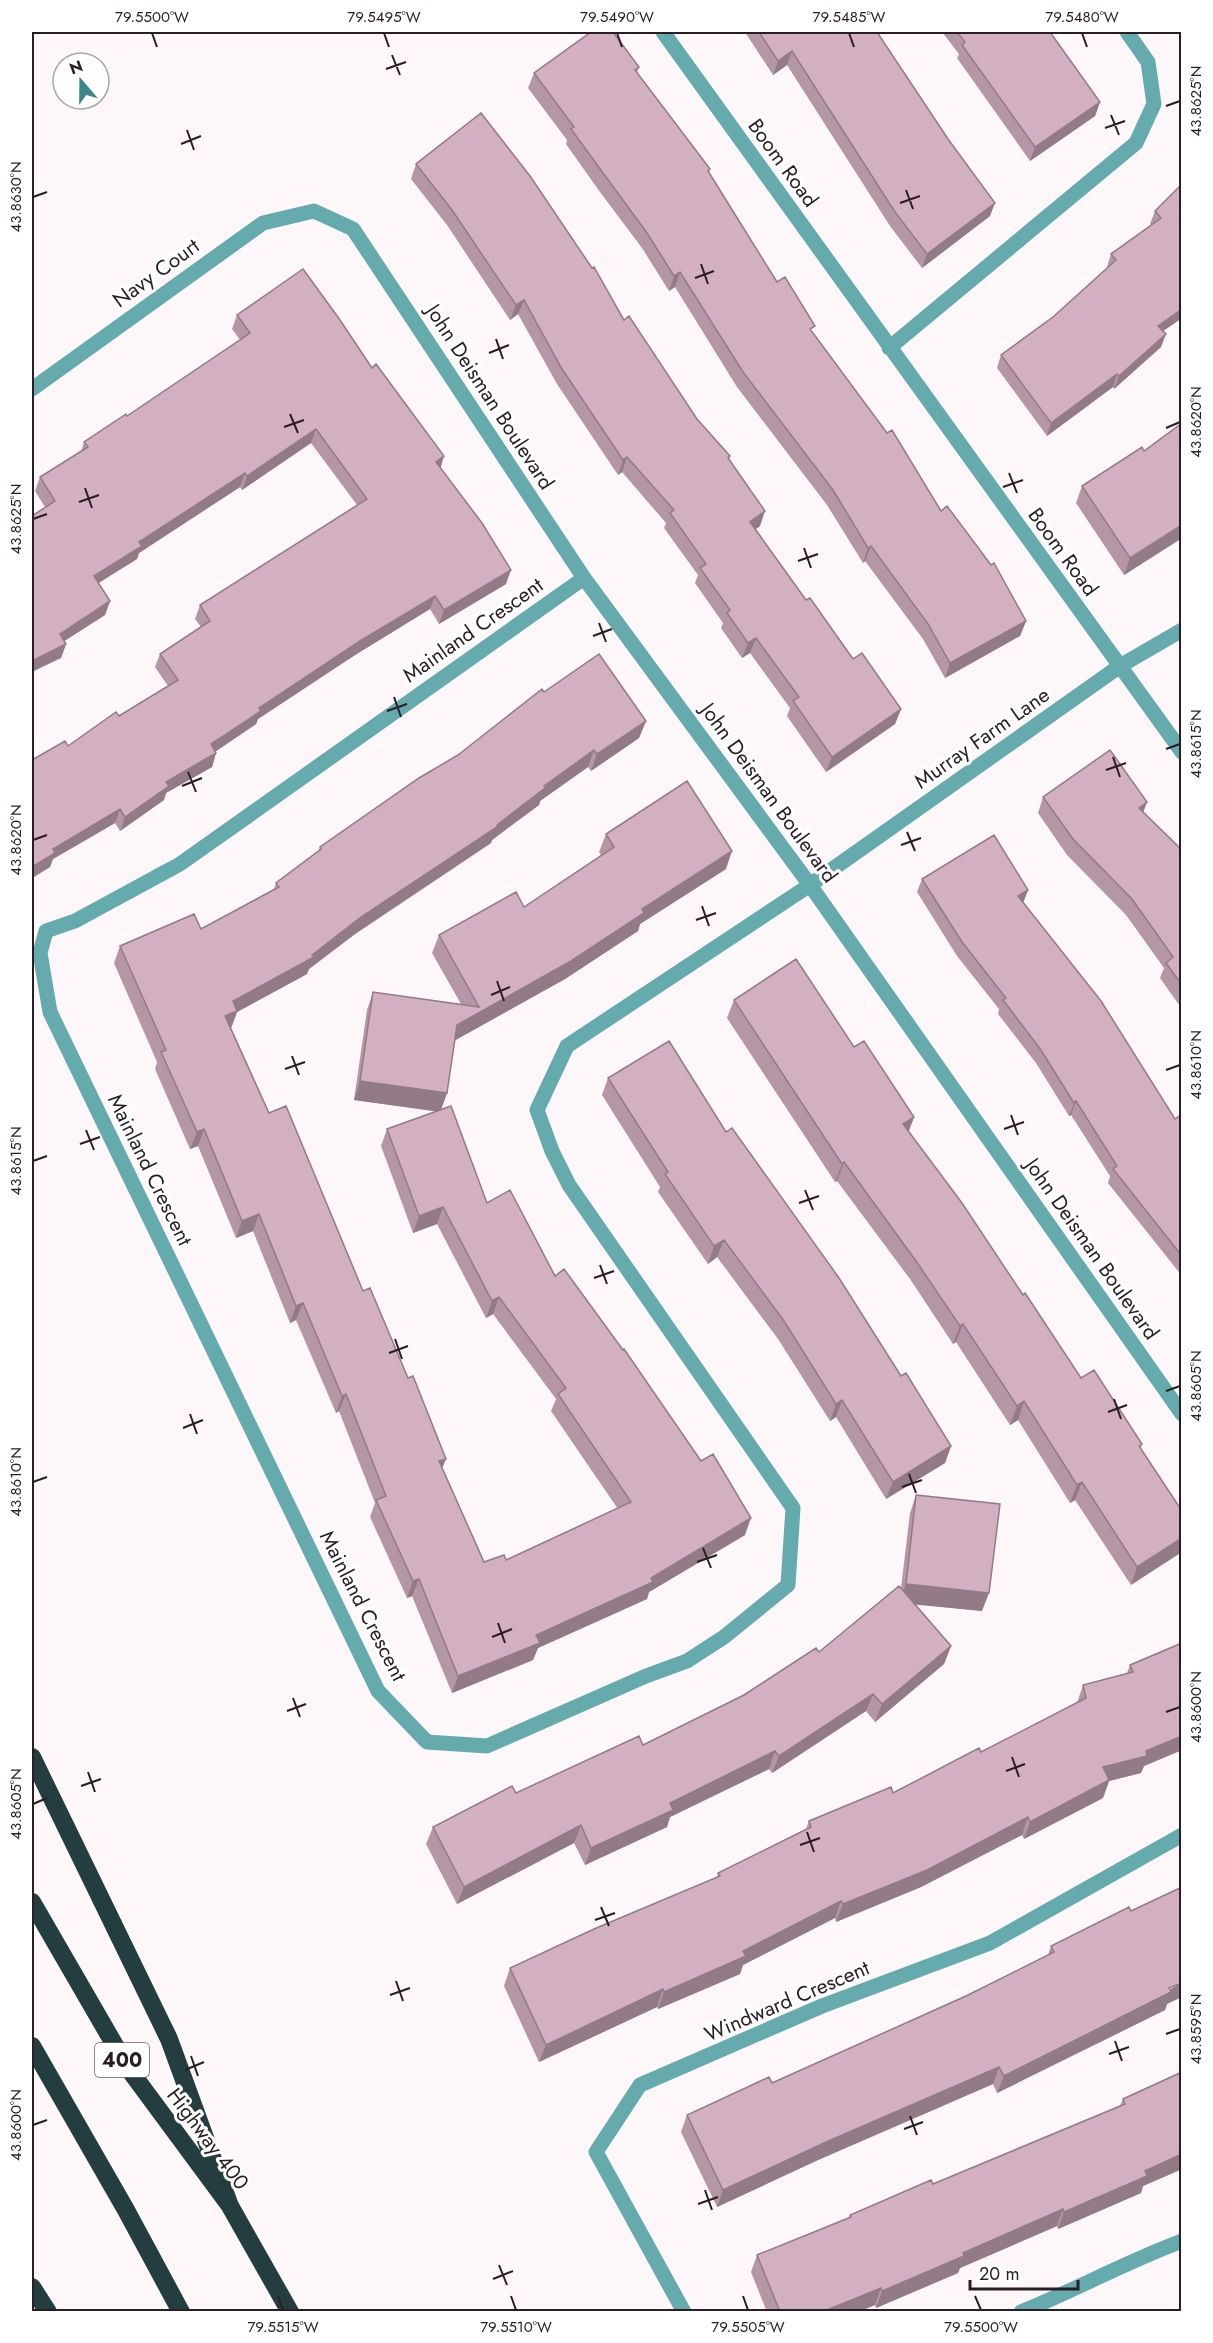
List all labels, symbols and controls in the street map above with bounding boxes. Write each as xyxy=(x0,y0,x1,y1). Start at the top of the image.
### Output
text: 79.5500°W xyxy=(115,6,189,28)
text: 79.5495°W xyxy=(347,6,421,28)
text: 79.5490°W xyxy=(580,6,654,28)
text: 79.5485°W xyxy=(813,6,886,28)
text: 79.5480°W xyxy=(1045,6,1119,28)
north arrow xyxy=(51,51,111,111)
text: N xyxy=(66,54,86,80)
text: 43.8625°N xyxy=(1185,66,1207,136)
street label: Boom Road xyxy=(741,113,825,213)
text: 43.8630°N xyxy=(5,161,27,233)
street label: Navy Court xyxy=(106,231,206,315)
street label: John Deisman Boulevard xyxy=(417,296,561,496)
text: 43.8620°N xyxy=(1185,386,1207,458)
text: 43.8625°N xyxy=(5,484,27,554)
street label: Boom Road xyxy=(1021,502,1105,602)
street label: Mainland Crescent xyxy=(397,570,549,690)
street label: Murray Farm Lane xyxy=(908,680,1056,796)
street label: John Deisman Boulevard xyxy=(692,694,845,889)
text: 43.8615°N xyxy=(1185,709,1207,779)
text: 43.8620°N xyxy=(5,804,27,876)
text: 43.8610°N xyxy=(1185,1030,1207,1100)
street label: Mainland Crescent xyxy=(100,1089,200,1251)
text: 43.8615°N xyxy=(5,1126,27,1196)
street label: John Deisman Boulevard xyxy=(1016,1150,1166,1346)
text: 43.8605°N xyxy=(1185,1350,1207,1422)
text: 43.8610°N xyxy=(5,1447,27,1517)
street label: Mainland Crescent xyxy=(312,1526,414,1686)
text: 43.8600°N xyxy=(1185,1671,1207,1743)
text: 43.8605°N xyxy=(5,1768,27,1840)
street label: Windward Crescent xyxy=(700,1953,874,2049)
text: 43.8595°N xyxy=(1185,1994,1207,2064)
road number: 400 xyxy=(95,2043,149,2077)
street label: Highway 400 xyxy=(160,2082,256,2196)
text: 43.8600°N xyxy=(5,2089,27,2161)
scale bar xyxy=(970,2253,1078,2291)
text: 20 m xyxy=(979,2261,1019,2287)
text: 79.5515°W xyxy=(247,2316,319,2338)
text: 79.5510°W xyxy=(480,2316,552,2338)
text: 79.5505°W xyxy=(711,2316,785,2338)
text: 79.5500°W xyxy=(944,2316,1018,2338)

